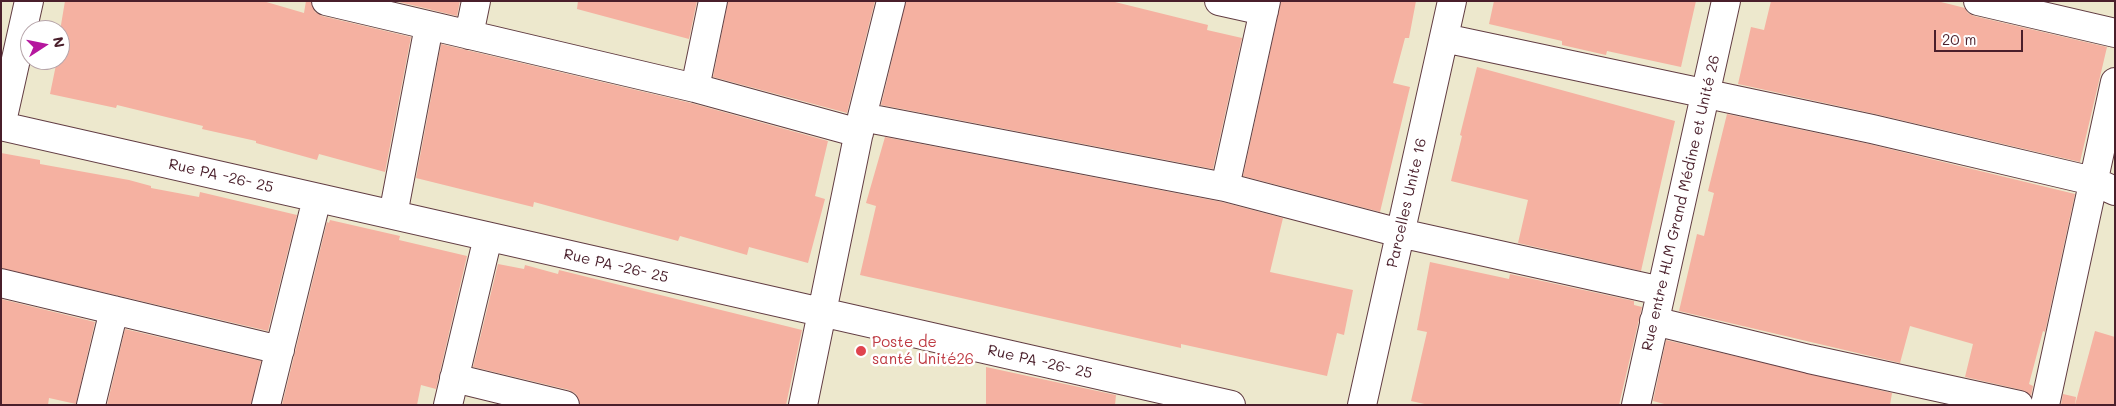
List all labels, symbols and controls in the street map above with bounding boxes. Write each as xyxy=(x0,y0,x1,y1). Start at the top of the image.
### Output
north arrow xyxy=(20,20,70,70)
scale bar xyxy=(1936,20,2025,52)
text: 20 m xyxy=(1942,29,1976,49)
text: N xyxy=(49,35,70,49)
street label: Rue entre HLM Grand Médine et Unité 26 xyxy=(1638,53,1724,353)
street label: Parcelles Unite 16 xyxy=(1383,136,1431,270)
street label: Rue PA -26- 25 xyxy=(167,155,275,197)
street label: Rue PA -26- 25 xyxy=(562,245,670,287)
place label: Poste de santé Unité26 xyxy=(872,333,974,368)
street label: Rue PA -26- 25 xyxy=(986,341,1094,383)
marker: Poste de santé Unité26 xyxy=(854,344,868,358)

